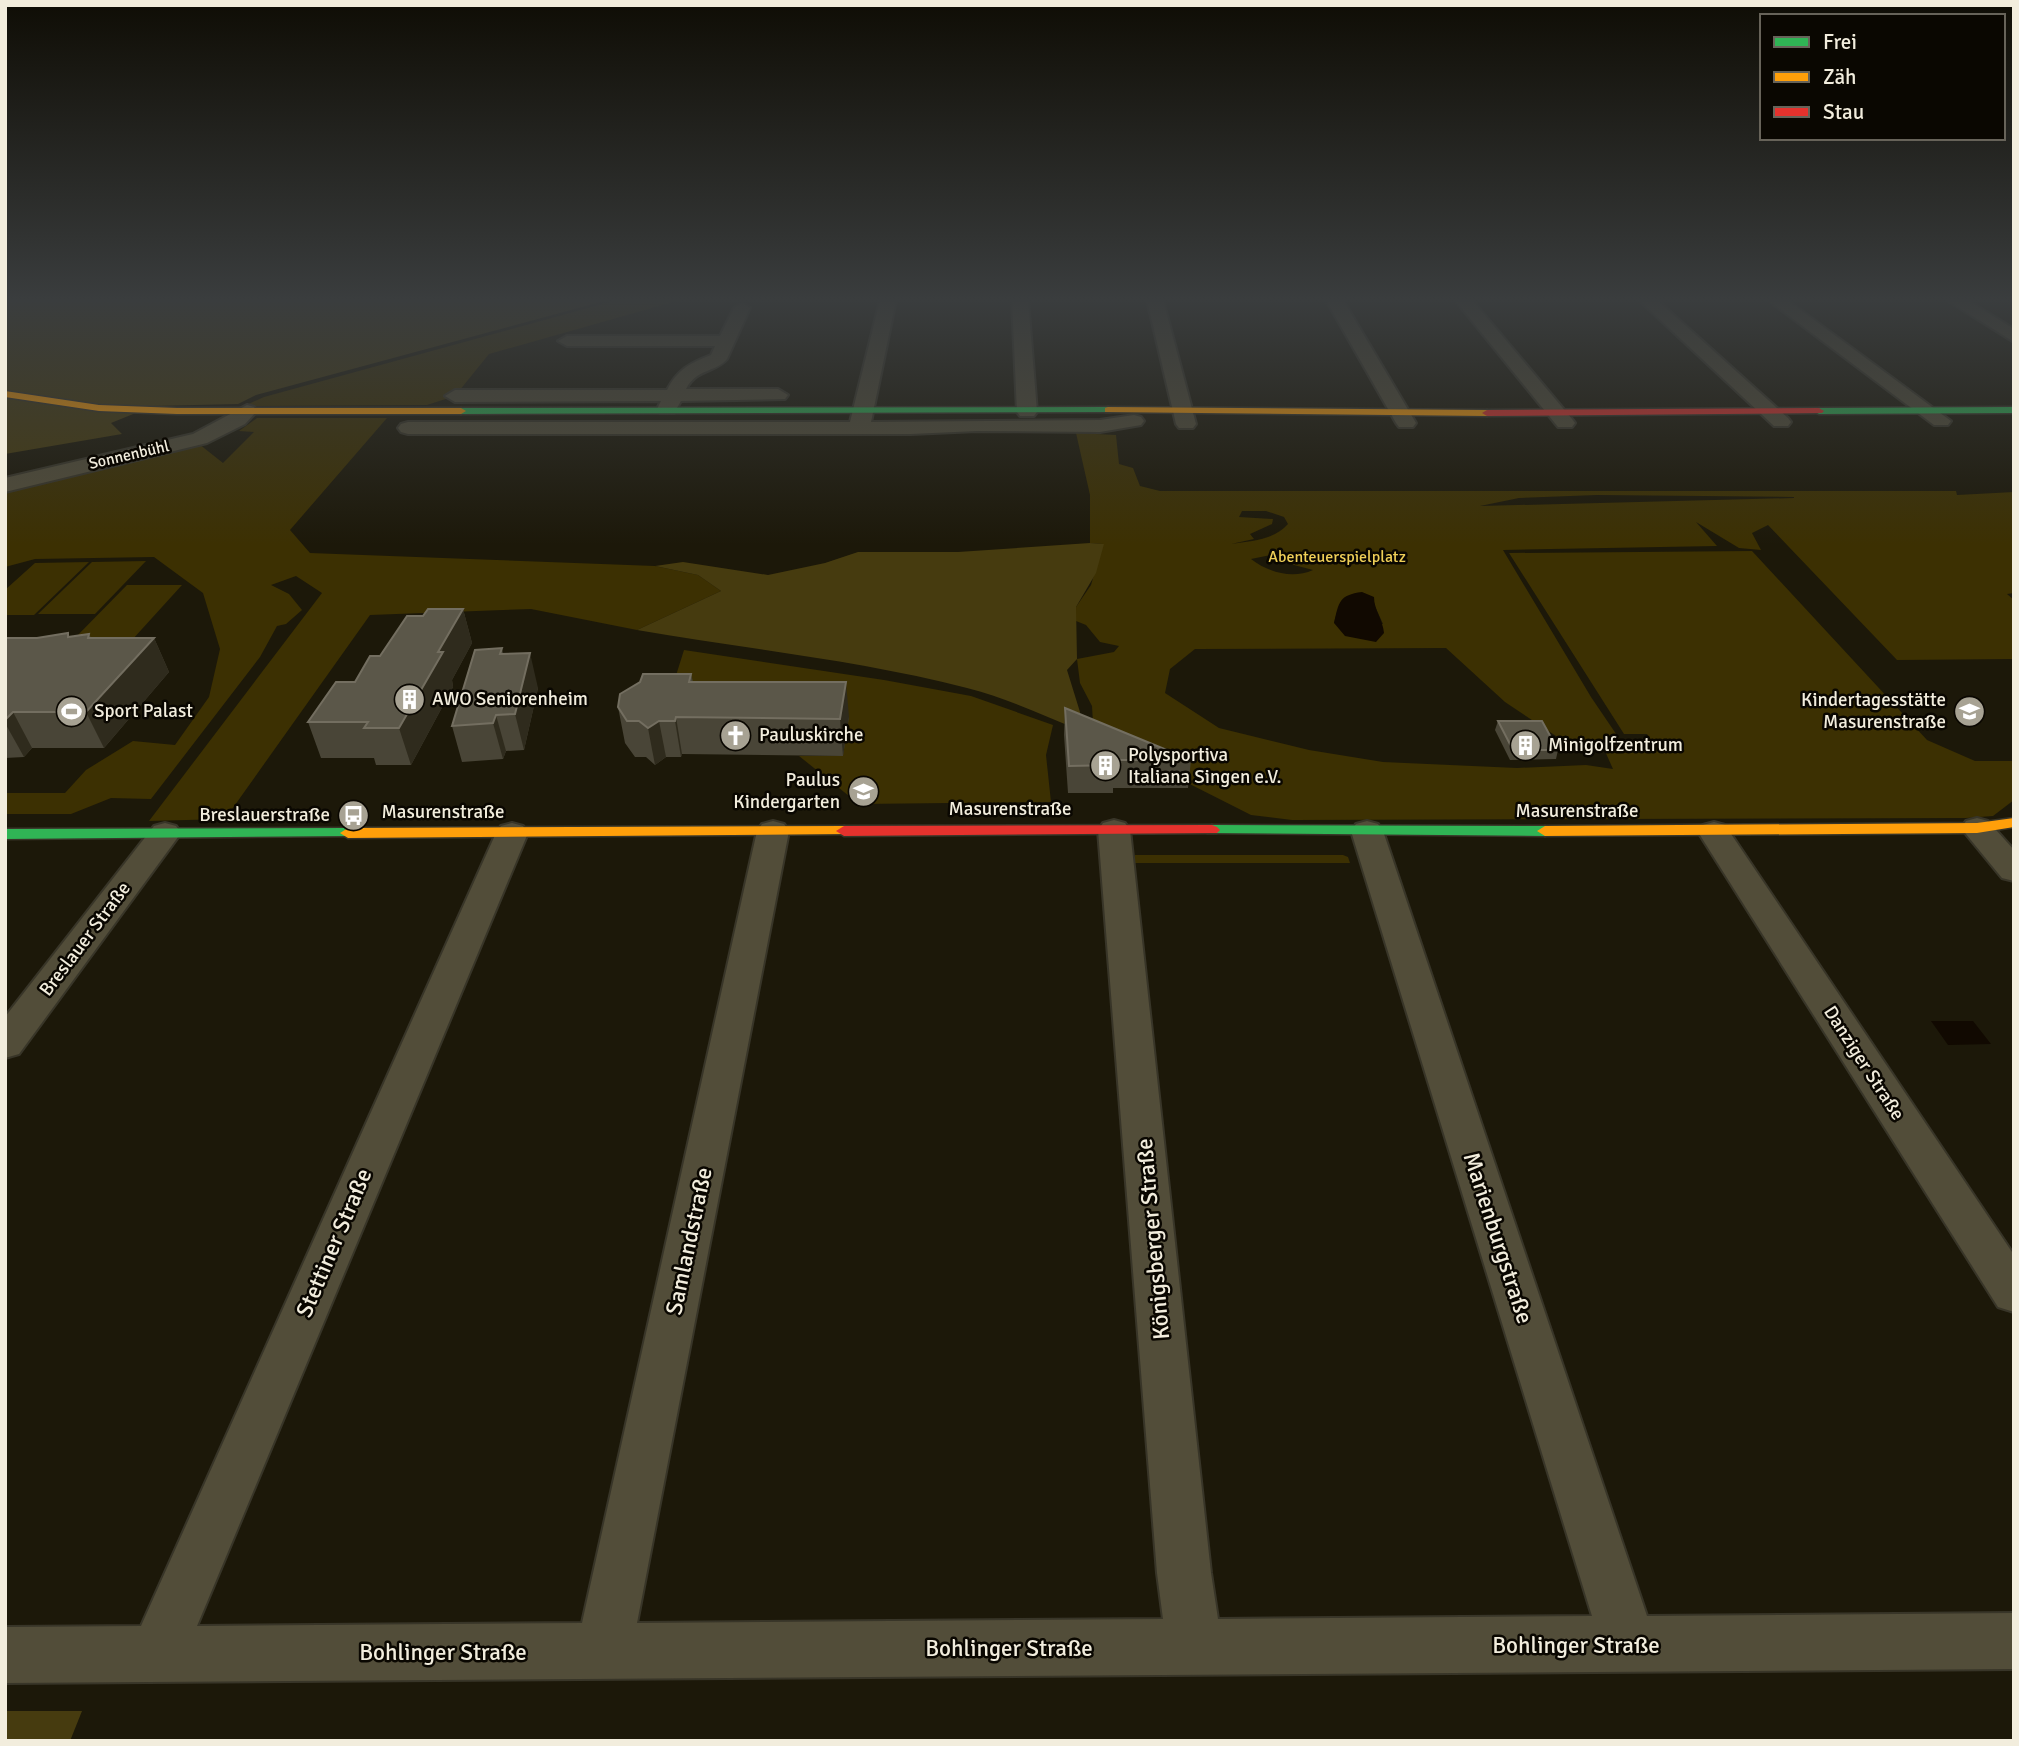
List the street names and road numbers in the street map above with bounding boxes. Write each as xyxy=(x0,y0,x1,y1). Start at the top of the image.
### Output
street label: Sonnenbühl xyxy=(87,436,171,474)
street label: Masurenstraße xyxy=(948,797,1072,821)
street label: Masurenstraße xyxy=(1515,799,1639,823)
street label: Masurenstraße xyxy=(381,800,505,824)
street label: Breslauer Straße xyxy=(34,877,136,1001)
street label: Danziger Straße xyxy=(1818,1001,1910,1125)
street label: Königsberger Straße xyxy=(1130,1137,1176,1341)
street label: Marienburgstraße xyxy=(1457,1149,1539,1327)
street label: Stettiner Straße xyxy=(290,1164,378,1322)
street label: Samlandstraße xyxy=(659,1165,719,1317)
street label: Bohlinger Straße xyxy=(1492,1631,1660,1660)
street label: Bohlinger Straße xyxy=(925,1634,1093,1663)
street label: Bohlinger Straße xyxy=(359,1638,527,1667)

